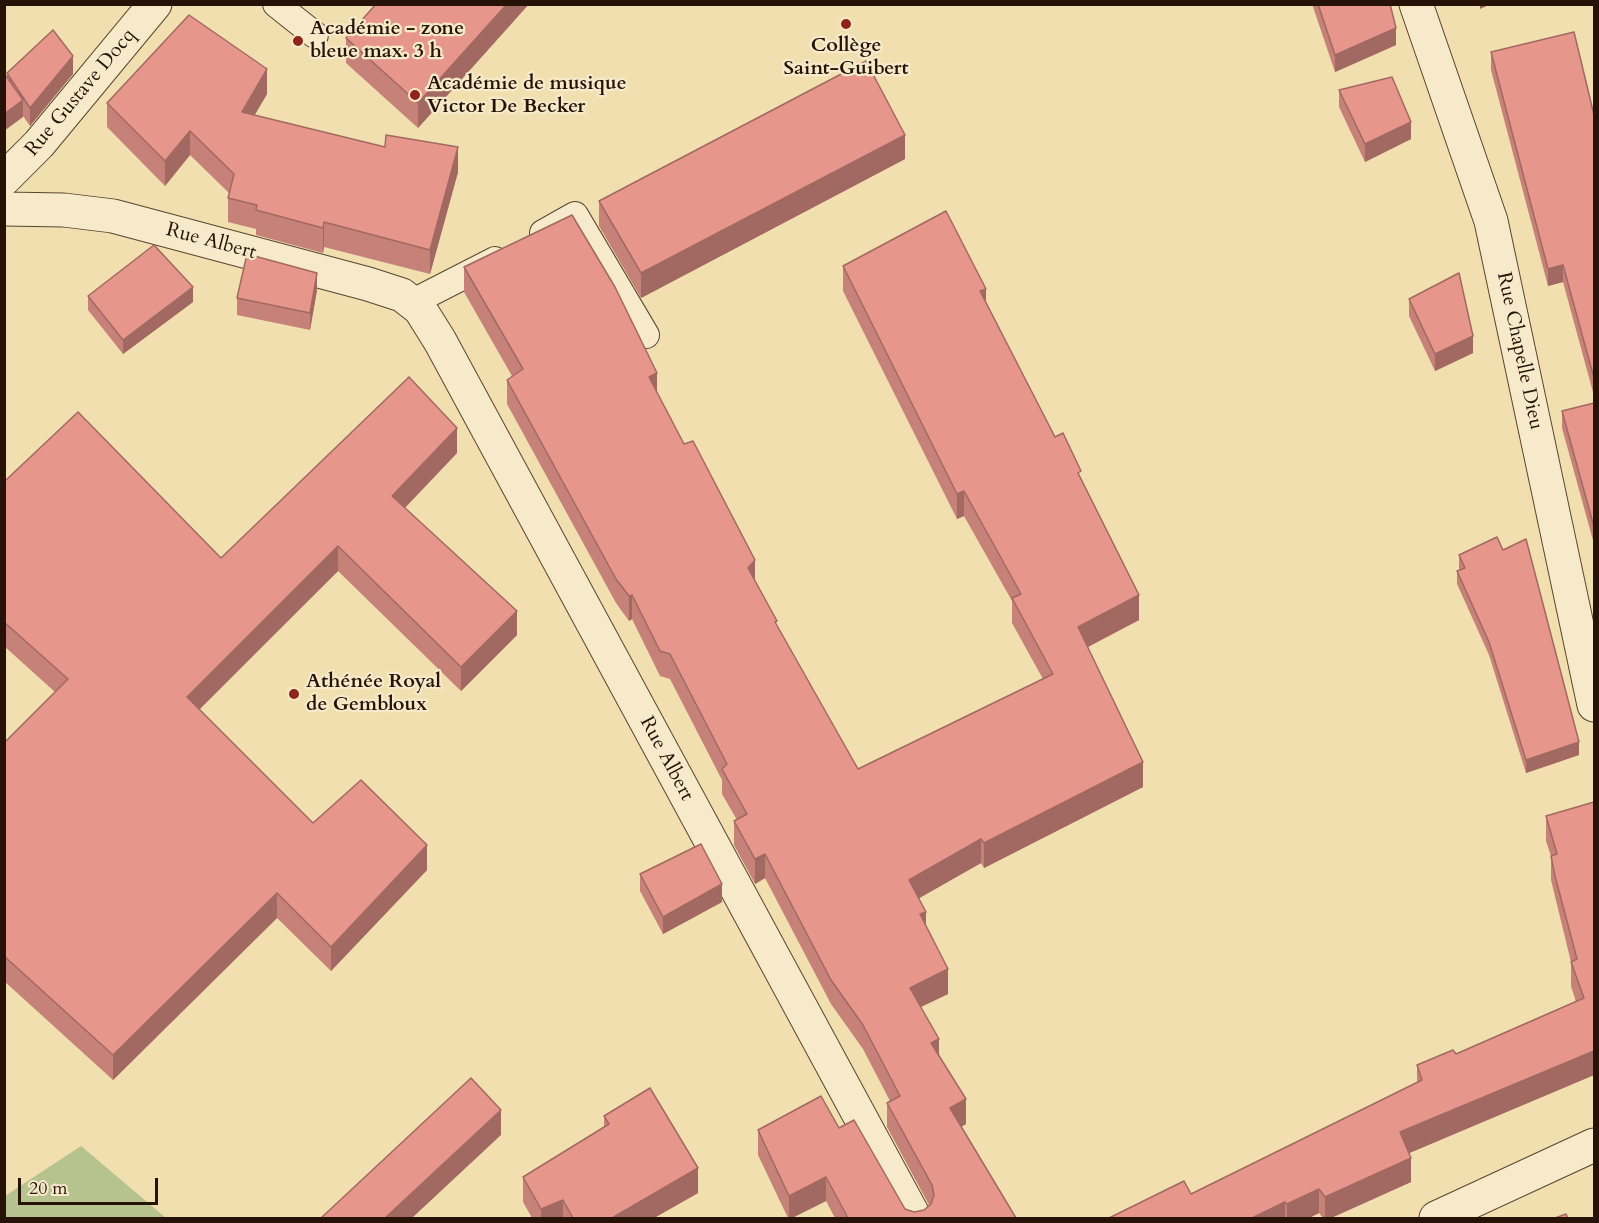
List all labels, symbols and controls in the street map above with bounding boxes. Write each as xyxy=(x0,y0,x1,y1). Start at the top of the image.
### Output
place label: Académie - zone bleue max. 3 h xyxy=(310,17,464,64)
marker: Collège Saint-Guibert xyxy=(839,17,853,31)
street label: Rue Gustave Docq xyxy=(21,24,141,162)
marker: Académie - zone bleue max. 3 h xyxy=(291,34,305,48)
place label: Collège Saint-Guibert xyxy=(783,34,909,81)
place label: Académie de musique Victor De Becker xyxy=(427,72,627,119)
marker: Académie de musique Victor De Becker xyxy=(408,88,422,102)
street label: Rue Albert xyxy=(163,218,259,266)
street label: Rue Chapelle Dieu xyxy=(1491,270,1547,432)
place label: Athénée Royal de Gembloux xyxy=(306,670,441,717)
marker: Athénée Royal de Gembloux xyxy=(287,687,301,701)
street label: Rue Albert xyxy=(634,713,698,805)
scale bar xyxy=(21,1166,160,1204)
text: 20 m xyxy=(29,1176,68,1201)

